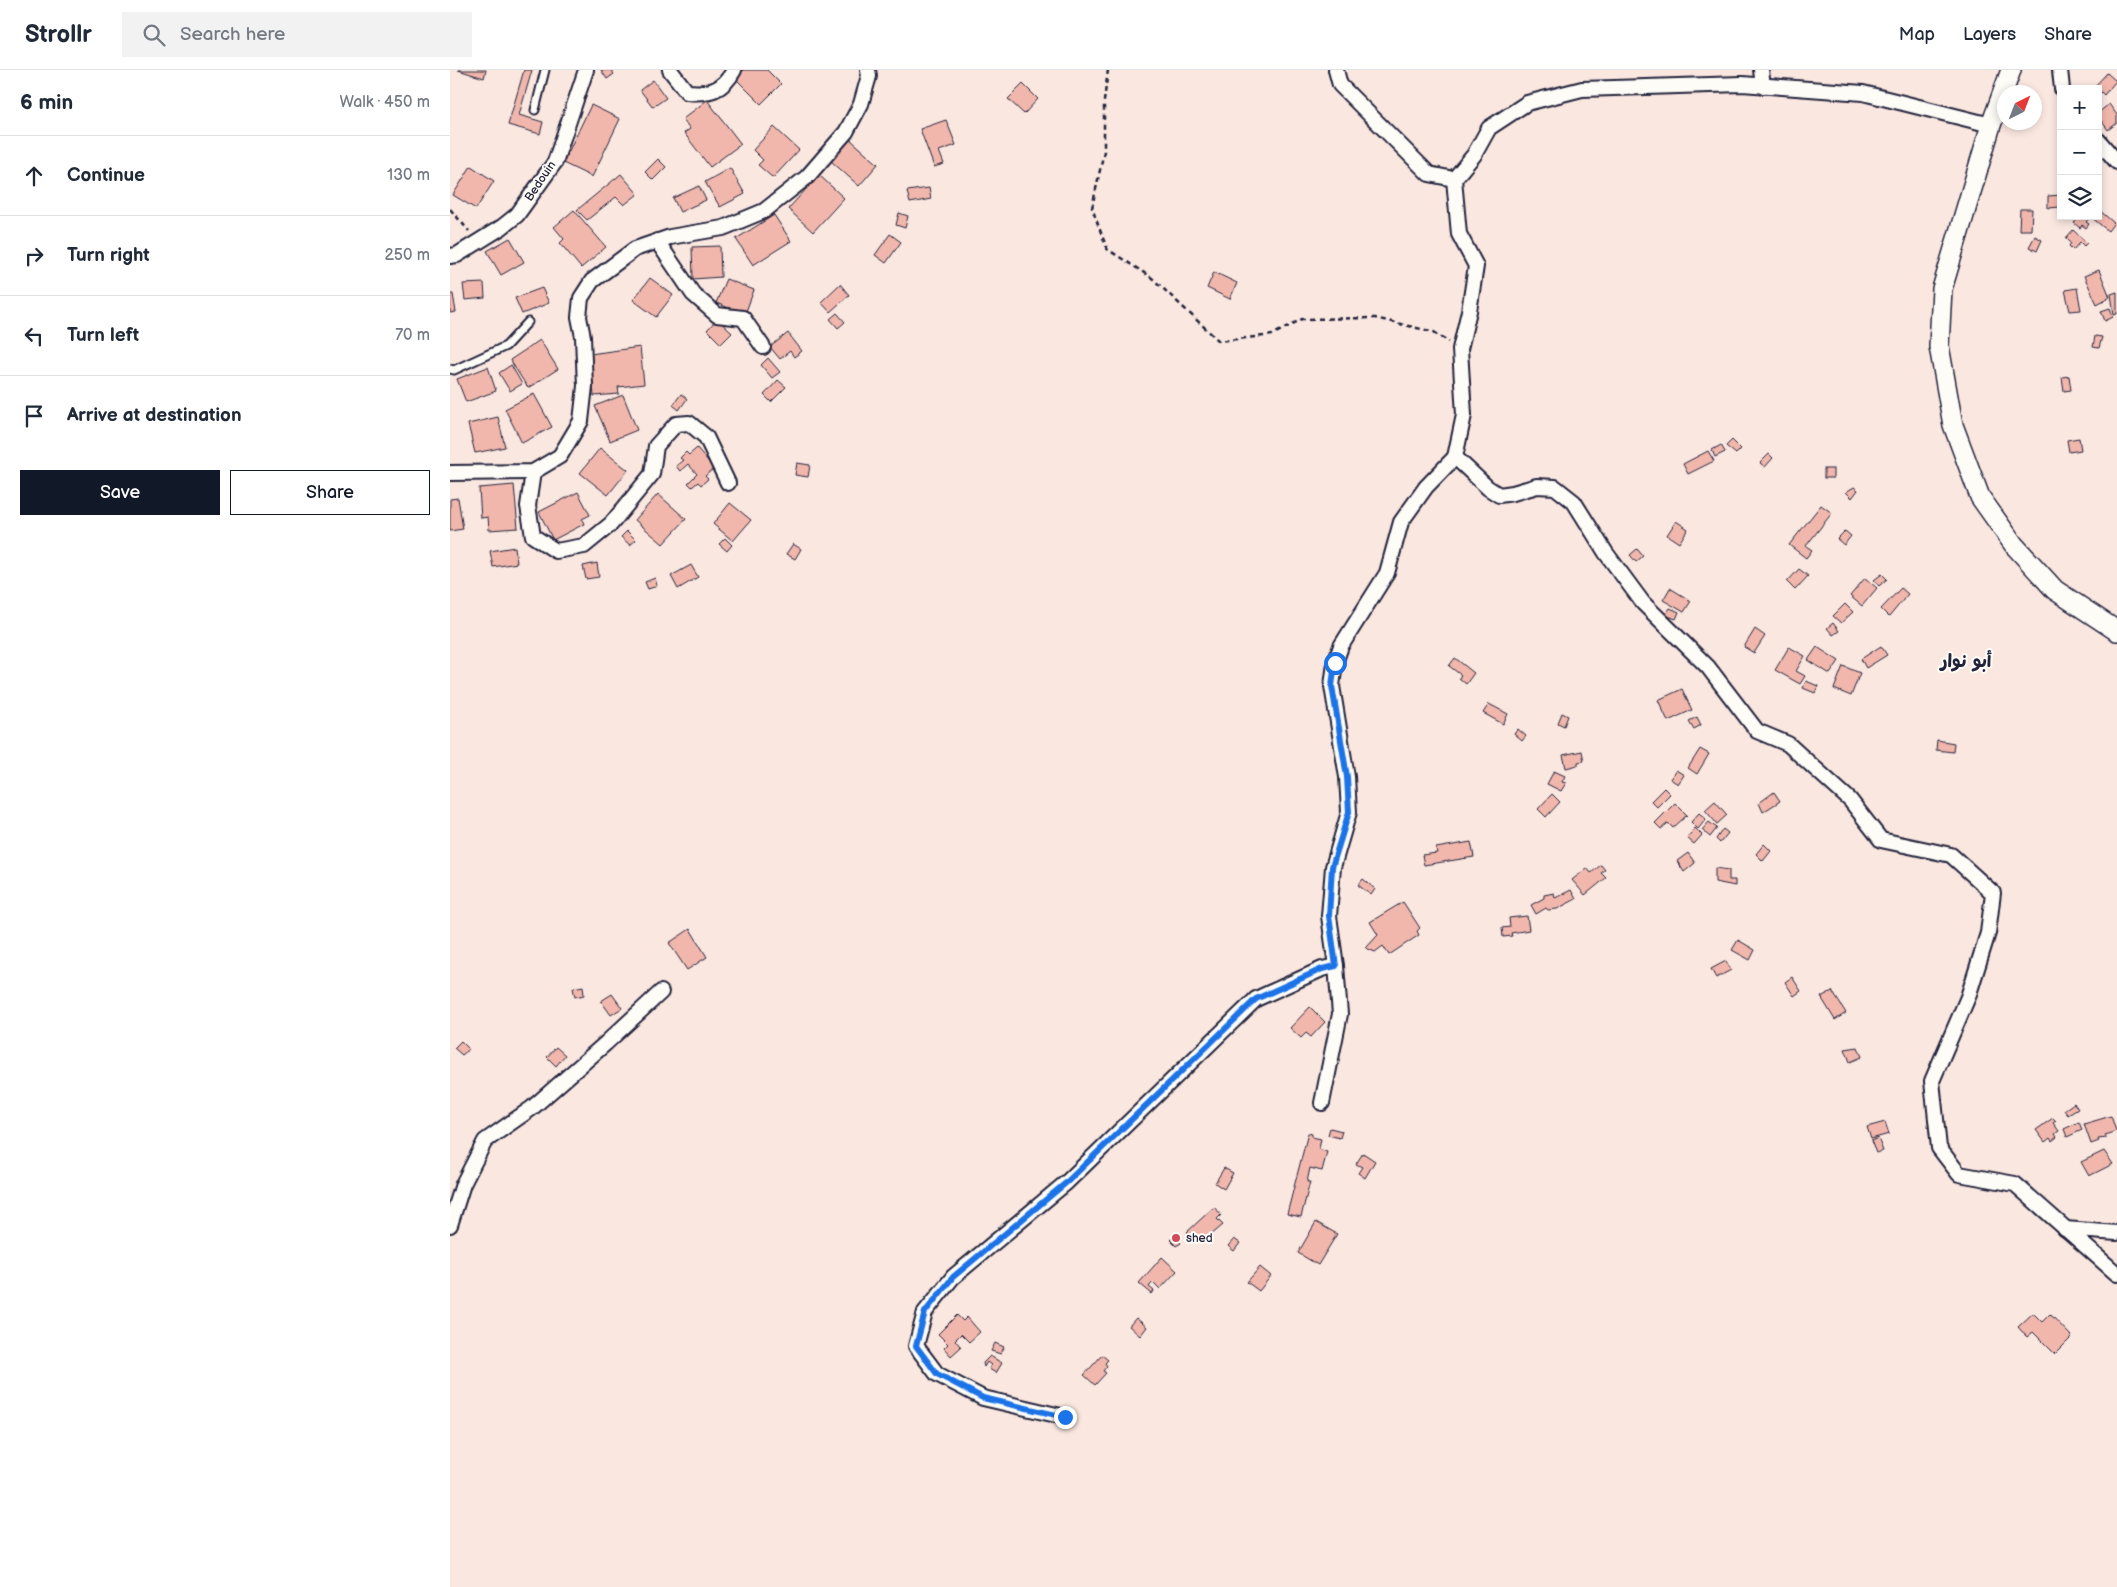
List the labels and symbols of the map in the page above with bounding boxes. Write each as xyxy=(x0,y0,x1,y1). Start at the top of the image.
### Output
north arrow xyxy=(1997,85,2042,130)
street label: Bedouin xyxy=(522,158,559,204)
district label: أبو نوار xyxy=(1939,650,1992,672)
route start xyxy=(1324,652,1347,675)
place label: shed xyxy=(1186,1231,1213,1246)
marker: shed xyxy=(1170,1232,1182,1244)
route end xyxy=(1054,1406,1077,1429)

